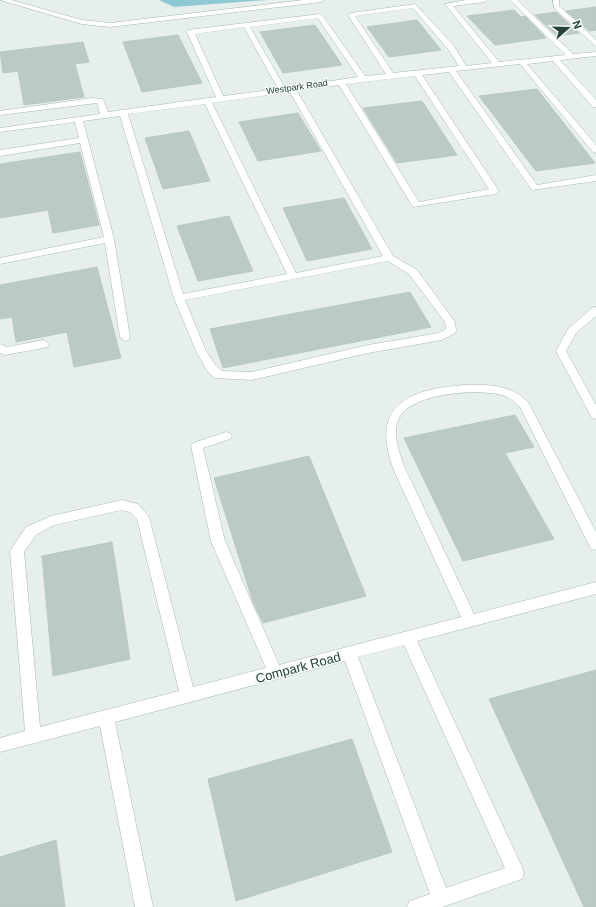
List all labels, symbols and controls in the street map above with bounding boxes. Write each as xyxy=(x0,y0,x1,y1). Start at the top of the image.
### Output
north arrow xyxy=(548,8,588,48)
text: N xyxy=(570,19,584,30)
street label: Westpark Road xyxy=(266,78,328,96)
street label: Compark Road xyxy=(254,649,342,686)

